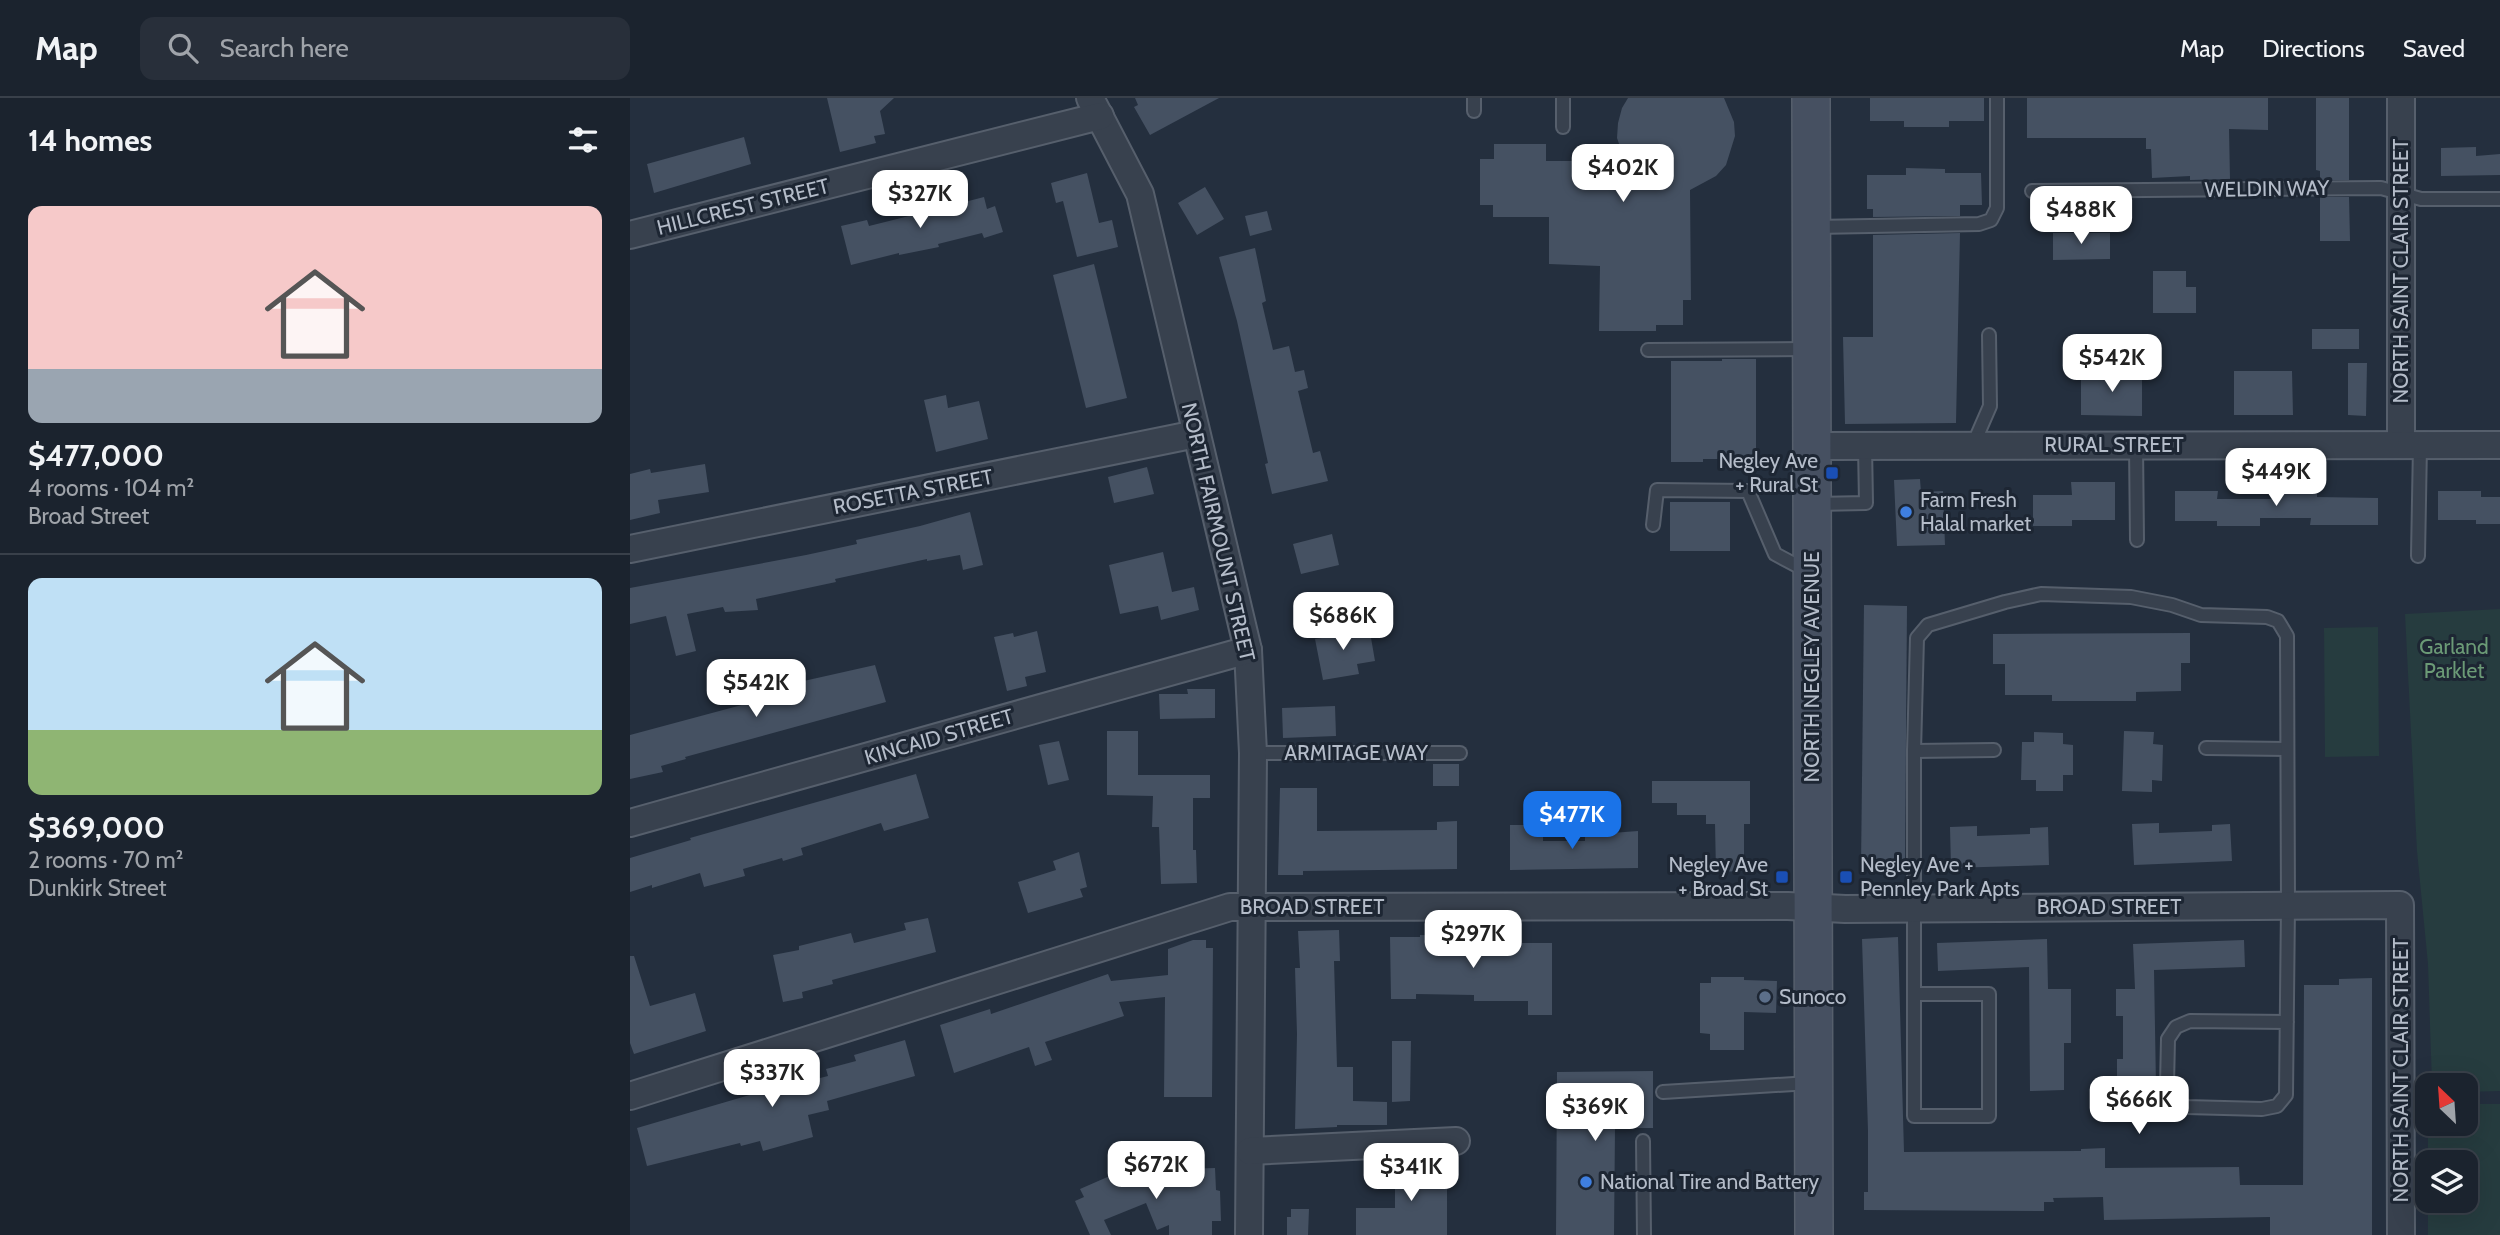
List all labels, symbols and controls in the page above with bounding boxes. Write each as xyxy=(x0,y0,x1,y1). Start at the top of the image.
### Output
search box xyxy=(140,17,630,80)
text: Map xyxy=(35,28,98,68)
icon: search xyxy=(164,29,202,67)
text: Search here xyxy=(220,32,349,64)
text: Map xyxy=(2180,34,2224,63)
text: Directions xyxy=(2262,34,2365,63)
text: Saved xyxy=(2403,34,2465,63)
icon: filters xyxy=(564,121,602,159)
text: 14 homes xyxy=(28,122,152,159)
street label: NORTH SAINT CLAIR STREET xyxy=(2388,138,2413,404)
pin: $402K xyxy=(1574,144,1672,204)
text: $402K xyxy=(1588,153,1658,181)
pin: $327K xyxy=(871,170,969,230)
street label: HILLCREST STREET xyxy=(654,173,832,240)
street label: WELDIN WAY xyxy=(2204,175,2331,202)
text: $327K xyxy=(888,179,952,207)
pin: $488K xyxy=(2032,186,2130,246)
text: $488K xyxy=(2046,195,2116,223)
icon: home xyxy=(252,251,378,377)
pin: $542K xyxy=(2063,334,2161,394)
text: $542K xyxy=(2079,343,2145,371)
street label: NORTH FAIRMOUNT STREET xyxy=(1177,400,1260,664)
street label: RURAL STREET xyxy=(2044,432,2184,457)
text: $477,000 xyxy=(28,437,164,474)
place label: Negley Ave + Rural St xyxy=(1718,448,1818,497)
pin: $449K xyxy=(2227,448,2325,508)
text: $449K xyxy=(2241,457,2311,485)
street label: ROSETTA STREET xyxy=(831,464,995,519)
marker: Negley Ave + Rural St xyxy=(1824,465,1840,481)
text: 4 rooms · 104 m² xyxy=(28,474,194,502)
place label: Farm Fresh Halal market xyxy=(1920,487,2031,536)
text: Broad Street xyxy=(28,502,149,530)
marker: Farm Fresh Halal market xyxy=(1898,504,1914,520)
street label: NORTH NEGLEY AVENUE xyxy=(1799,551,1824,783)
pin: $686K xyxy=(1294,592,1392,652)
text: $686K xyxy=(1309,601,1377,629)
icon: home xyxy=(252,623,378,749)
park label: Garland Parklet xyxy=(2419,634,2489,683)
pin: $542K xyxy=(707,660,805,719)
text: $542K xyxy=(723,668,789,696)
street label: KINCAID STREET xyxy=(861,703,1016,770)
street label: ARMITAGE WAY xyxy=(1284,740,1429,765)
pin: $477K xyxy=(1523,792,1621,851)
text: $477K xyxy=(1539,800,1605,828)
text: $369,000 xyxy=(28,809,165,846)
text: 2 rooms · 70 m² xyxy=(28,846,183,874)
place label: Negley Ave + Broad St xyxy=(1668,852,1768,901)
place label: Negley Ave + Pennley Park Apts xyxy=(1860,852,2020,901)
marker: Negley Ave + Broad St xyxy=(1774,869,1790,885)
marker: Negley Ave + Pennley Park Apts xyxy=(1838,869,1854,885)
text: Dunkirk Street xyxy=(28,874,167,902)
street label: BROAD STREET xyxy=(1240,894,1384,919)
street label: BROAD STREET xyxy=(2037,894,2181,919)
pin: $297K xyxy=(1424,910,1522,970)
text: $297K xyxy=(1441,919,1505,947)
street label: NORTH SAINT CLAIR STREET xyxy=(2388,937,2413,1203)
place label: Sunoco xyxy=(1779,984,1846,1009)
marker: Sunoco xyxy=(1757,989,1773,1005)
pin: $337K xyxy=(723,1049,821,1109)
text: $337K xyxy=(740,1058,804,1086)
north arrow xyxy=(2415,1073,2478,1136)
map controls xyxy=(2415,1073,2478,1213)
pin: $666K xyxy=(2090,1076,2188,1136)
pin: $369K xyxy=(1546,1084,1644,1143)
text: $666K xyxy=(2106,1085,2172,1113)
text: $369K xyxy=(1562,1092,1628,1120)
pin: $672K xyxy=(1107,1142,1205,1201)
pin: $341K xyxy=(1362,1144,1460,1203)
text: $672K xyxy=(1124,1150,1188,1178)
button: layers xyxy=(2415,1150,2478,1213)
text: $341K xyxy=(1380,1152,1442,1180)
place label: National Tire and Battery xyxy=(1600,1169,1819,1194)
marker: National Tire and Battery xyxy=(1578,1174,1594,1190)

